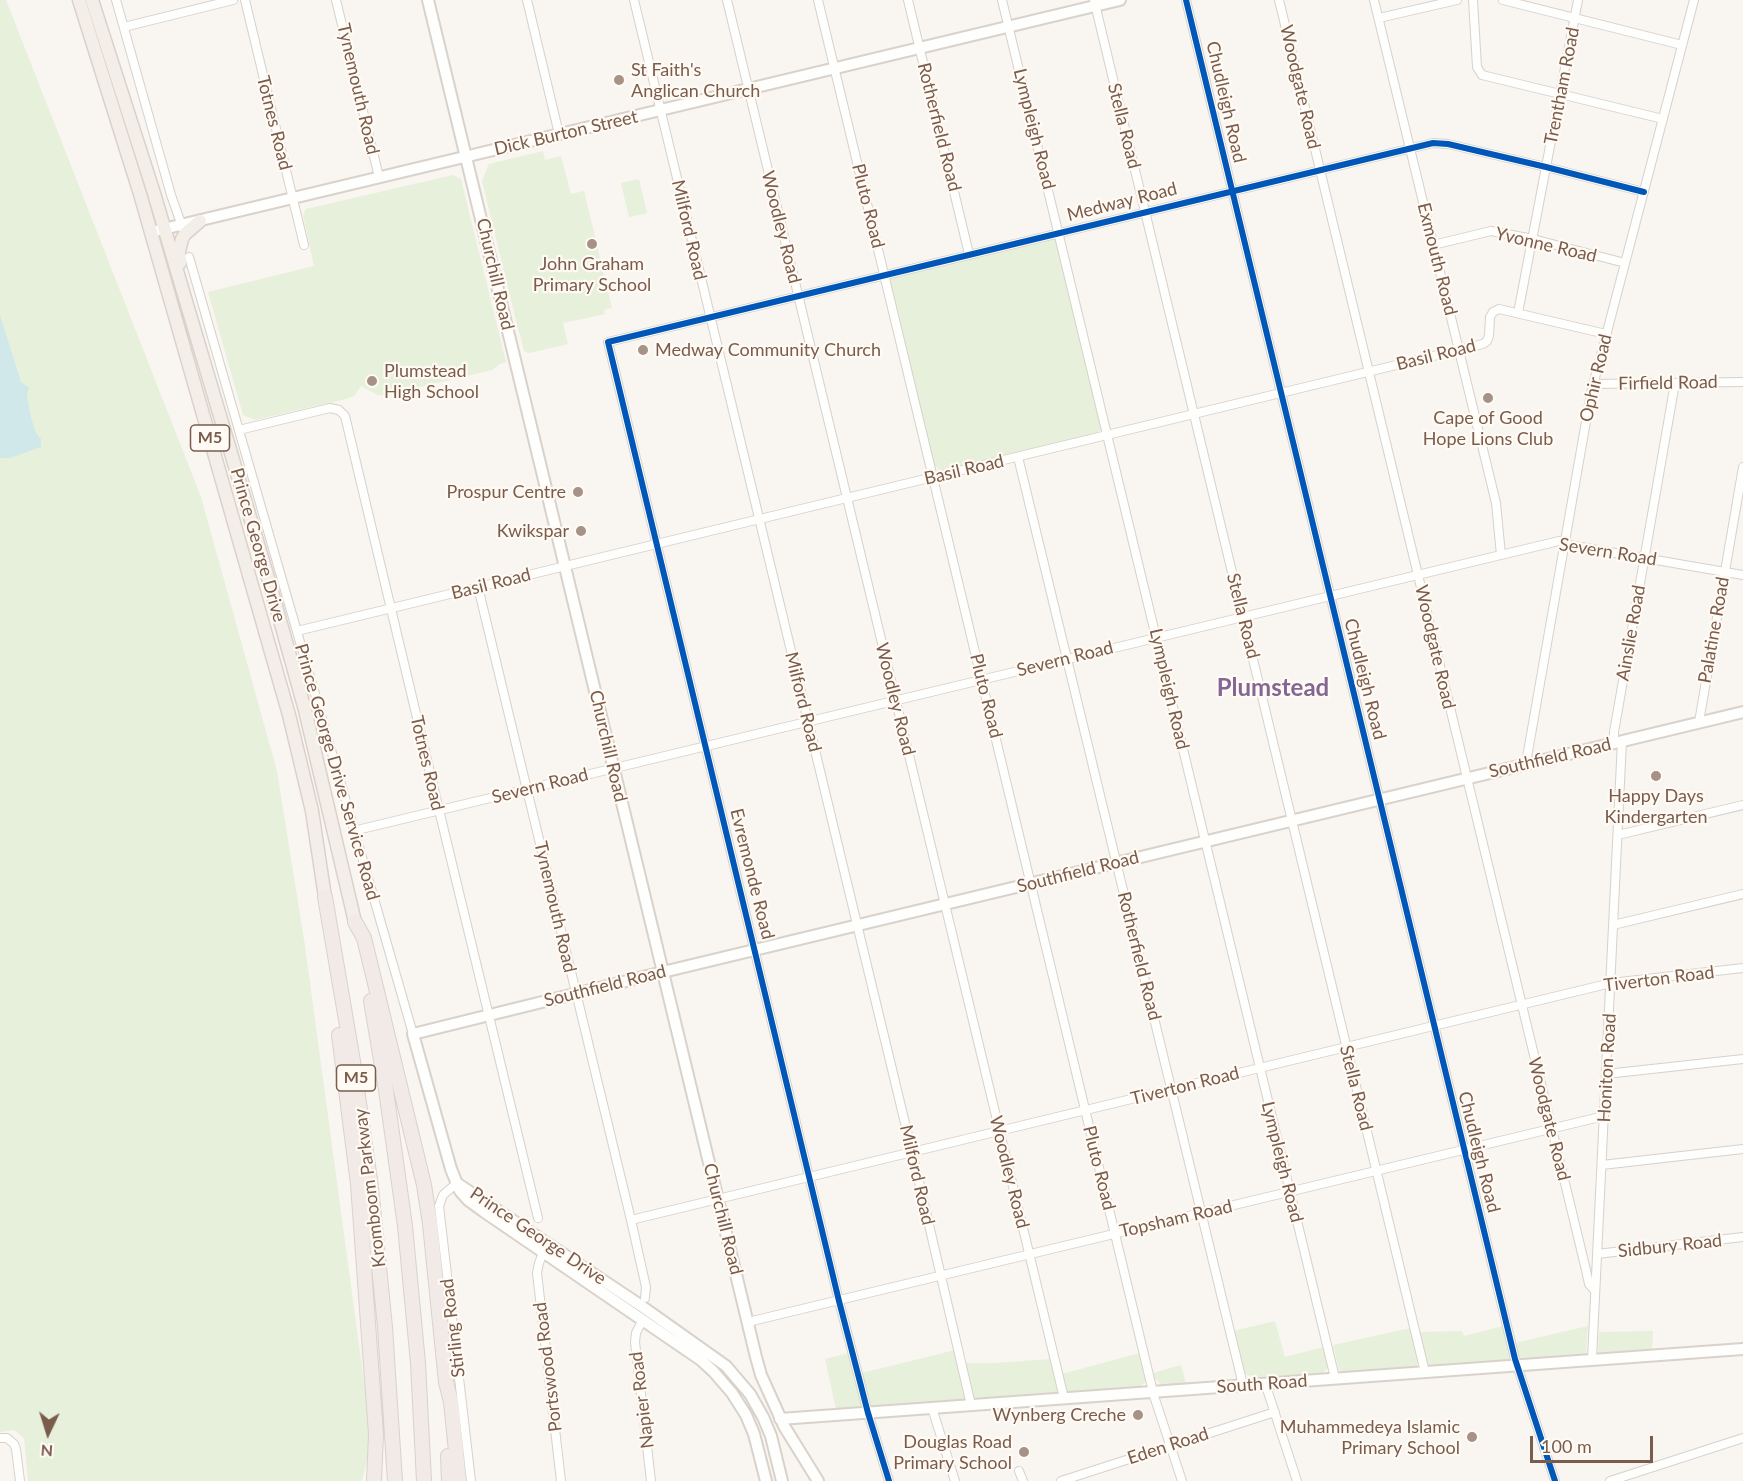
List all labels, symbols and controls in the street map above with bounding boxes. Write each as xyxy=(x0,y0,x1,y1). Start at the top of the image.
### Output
street label: Tynemouth Road xyxy=(332,21,384,157)
street label: Woodgate Road xyxy=(1275,23,1325,151)
street label: Trentham Road xyxy=(1540,26,1584,146)
street label: Chudleigh Road xyxy=(1202,39,1250,165)
place label: St Faith's Anglican Church xyxy=(631,59,760,101)
street label: Rotherfield Road xyxy=(913,60,965,194)
street label: Lympleigh Road xyxy=(1009,66,1059,192)
street label: Totnes Road xyxy=(252,73,296,173)
marker: St Faith's Anglican Church xyxy=(612,73,626,87)
street label: Stella Road xyxy=(1103,81,1145,171)
street label: Dick Burton Street xyxy=(492,106,640,160)
street label: Pluto Road xyxy=(847,162,889,250)
street label: Woodley Road xyxy=(757,168,805,286)
street label: Milford Road xyxy=(667,178,711,282)
street label: Medway Road xyxy=(1065,178,1179,226)
street label: Exmouth Road xyxy=(1413,200,1461,318)
street label: Churchill Road xyxy=(472,216,518,332)
street label: Yvonne Road xyxy=(1493,223,1599,267)
marker: John Graham Primary School xyxy=(585,237,599,251)
place label: John Graham Primary School xyxy=(533,253,651,296)
street label: Ophir Road xyxy=(1575,332,1617,424)
street label: Basil Road xyxy=(1394,335,1478,375)
place label: Medway Community Church xyxy=(655,339,881,361)
marker: Medway Community Church xyxy=(636,343,650,357)
place label: Plumstead High School xyxy=(384,360,479,403)
street label: Firfield Road xyxy=(1618,371,1718,395)
marker: Plumstead High School xyxy=(365,374,379,388)
marker: Cape of Good Hope Lions Club xyxy=(1481,391,1495,405)
place label: Cape of Good Hope Lions Club xyxy=(1423,407,1553,450)
road number: M5 xyxy=(190,425,230,451)
street label: Basil Road xyxy=(922,450,1006,490)
street label: Prince George Drive xyxy=(226,465,290,625)
place label: Prospur Centre xyxy=(446,481,566,503)
marker: Prospur Centre xyxy=(571,485,585,499)
place label: Kwikspar xyxy=(497,520,569,542)
marker: Kwikspar xyxy=(574,524,588,538)
street label: Severn Road xyxy=(1558,534,1658,570)
street label: Basil Road xyxy=(449,564,533,604)
street label: Stella Road xyxy=(1222,571,1264,661)
street label: Palatine Road xyxy=(1694,575,1734,685)
street label: Woodgate Road xyxy=(1410,583,1460,711)
street label: Ainslie Road xyxy=(1612,583,1650,683)
street label: Chudleigh Road xyxy=(1339,616,1391,742)
street label: Lympleigh Road xyxy=(1145,626,1193,752)
street label: Severn Road xyxy=(1015,637,1115,681)
street label: Woodley Road xyxy=(871,640,919,758)
street label: Prince George Drive Service Road xyxy=(290,641,384,903)
street label: Milford Road xyxy=(780,650,826,754)
street label: Pluto Road xyxy=(965,652,1007,740)
district label: Plumstead xyxy=(1217,674,1329,702)
street label: Churchill Road xyxy=(585,688,631,804)
street label: Totnes Road xyxy=(406,713,448,813)
street label: Southfield Road xyxy=(1487,733,1613,783)
street label: Severn Road xyxy=(490,764,590,808)
marker: Happy Days Kindergarten xyxy=(1649,769,1663,783)
place label: Happy Days Kindergarten xyxy=(1604,785,1708,828)
street label: Evremonde Road xyxy=(725,806,779,942)
street label: Tynemouth Road xyxy=(529,839,581,975)
street label: Southfield Road xyxy=(1015,846,1141,898)
street label: Rotherfield Road xyxy=(1113,889,1165,1023)
street label: Southfield Road xyxy=(542,960,668,1012)
street label: Tiverton Road xyxy=(1603,962,1715,996)
street label: Honiton Road xyxy=(1593,1013,1621,1123)
street label: Stella Road xyxy=(1335,1043,1377,1133)
street label: Woodgate Road xyxy=(1523,1055,1575,1183)
street label: Tiverton Road xyxy=(1128,1062,1242,1110)
road number: M5 xyxy=(336,1065,376,1091)
street label: Chudleigh Road xyxy=(1453,1089,1505,1215)
street label: Lympleigh Road xyxy=(1257,1099,1307,1225)
street label: Kromboom Parkway xyxy=(350,1107,390,1269)
street label: Woodley Road xyxy=(985,1113,1033,1231)
street label: Milford Road xyxy=(895,1123,939,1227)
street label: Pluto Road xyxy=(1078,1124,1120,1212)
street label: Churchill Road xyxy=(699,1161,747,1277)
street label: Prince George Drive xyxy=(466,1182,610,1290)
street label: Topsham Road xyxy=(1118,1196,1234,1242)
street label: Sidbury Road xyxy=(1617,1230,1723,1262)
street label: Stirling Road xyxy=(436,1277,470,1379)
street label: Portswood Road xyxy=(529,1301,567,1433)
street label: Napier Road xyxy=(625,1350,659,1450)
street label: South Road xyxy=(1216,1370,1308,1398)
north arrow xyxy=(18,1403,78,1463)
place label: Wynberg Creche xyxy=(993,1404,1126,1426)
marker: Wynberg Creche xyxy=(1131,1408,1145,1422)
place label: Muhammedeya Islamic Primary School xyxy=(1280,1416,1460,1458)
street label: Eden Road xyxy=(1125,1423,1211,1469)
scale bar xyxy=(1533,1424,1656,1462)
marker: Muhammedeya Islamic Primary School xyxy=(1465,1430,1479,1444)
place label: Douglas Road Primary School xyxy=(893,1431,1012,1474)
text: 100 m xyxy=(1541,1435,1592,1457)
text: N xyxy=(40,1442,54,1461)
marker: Douglas Road Primary School xyxy=(1017,1445,1031,1459)

